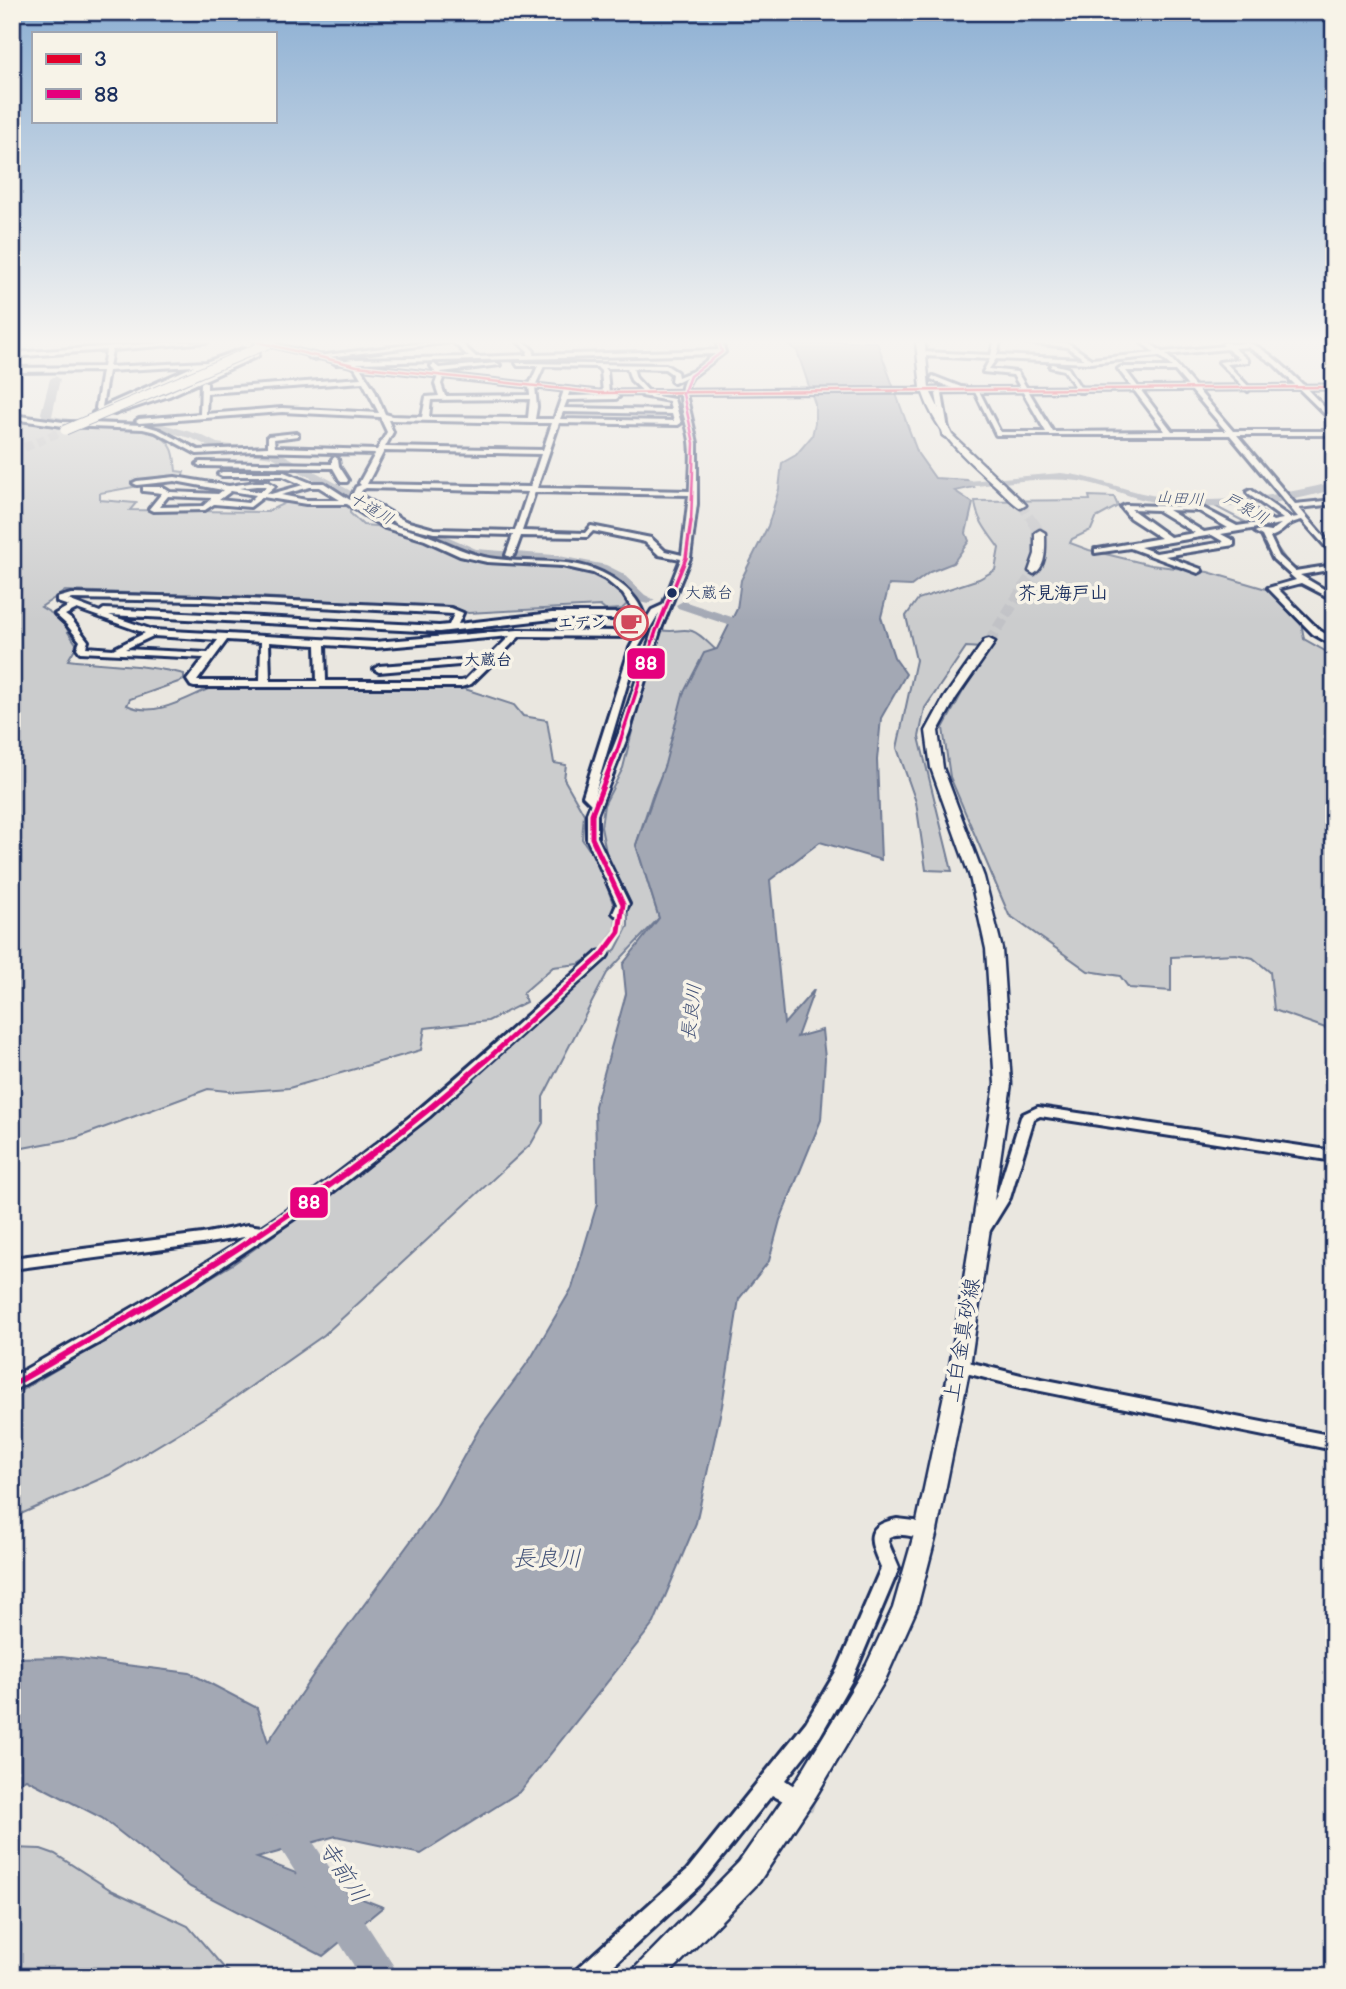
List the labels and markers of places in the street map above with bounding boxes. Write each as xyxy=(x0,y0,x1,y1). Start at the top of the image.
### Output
place label: 大蔵台 xyxy=(685,584,733,603)
marker: 大蔵台 xyxy=(665,586,679,600)
cafe icon: エデン xyxy=(612,604,650,642)
place label: エデン xyxy=(557,614,606,633)

